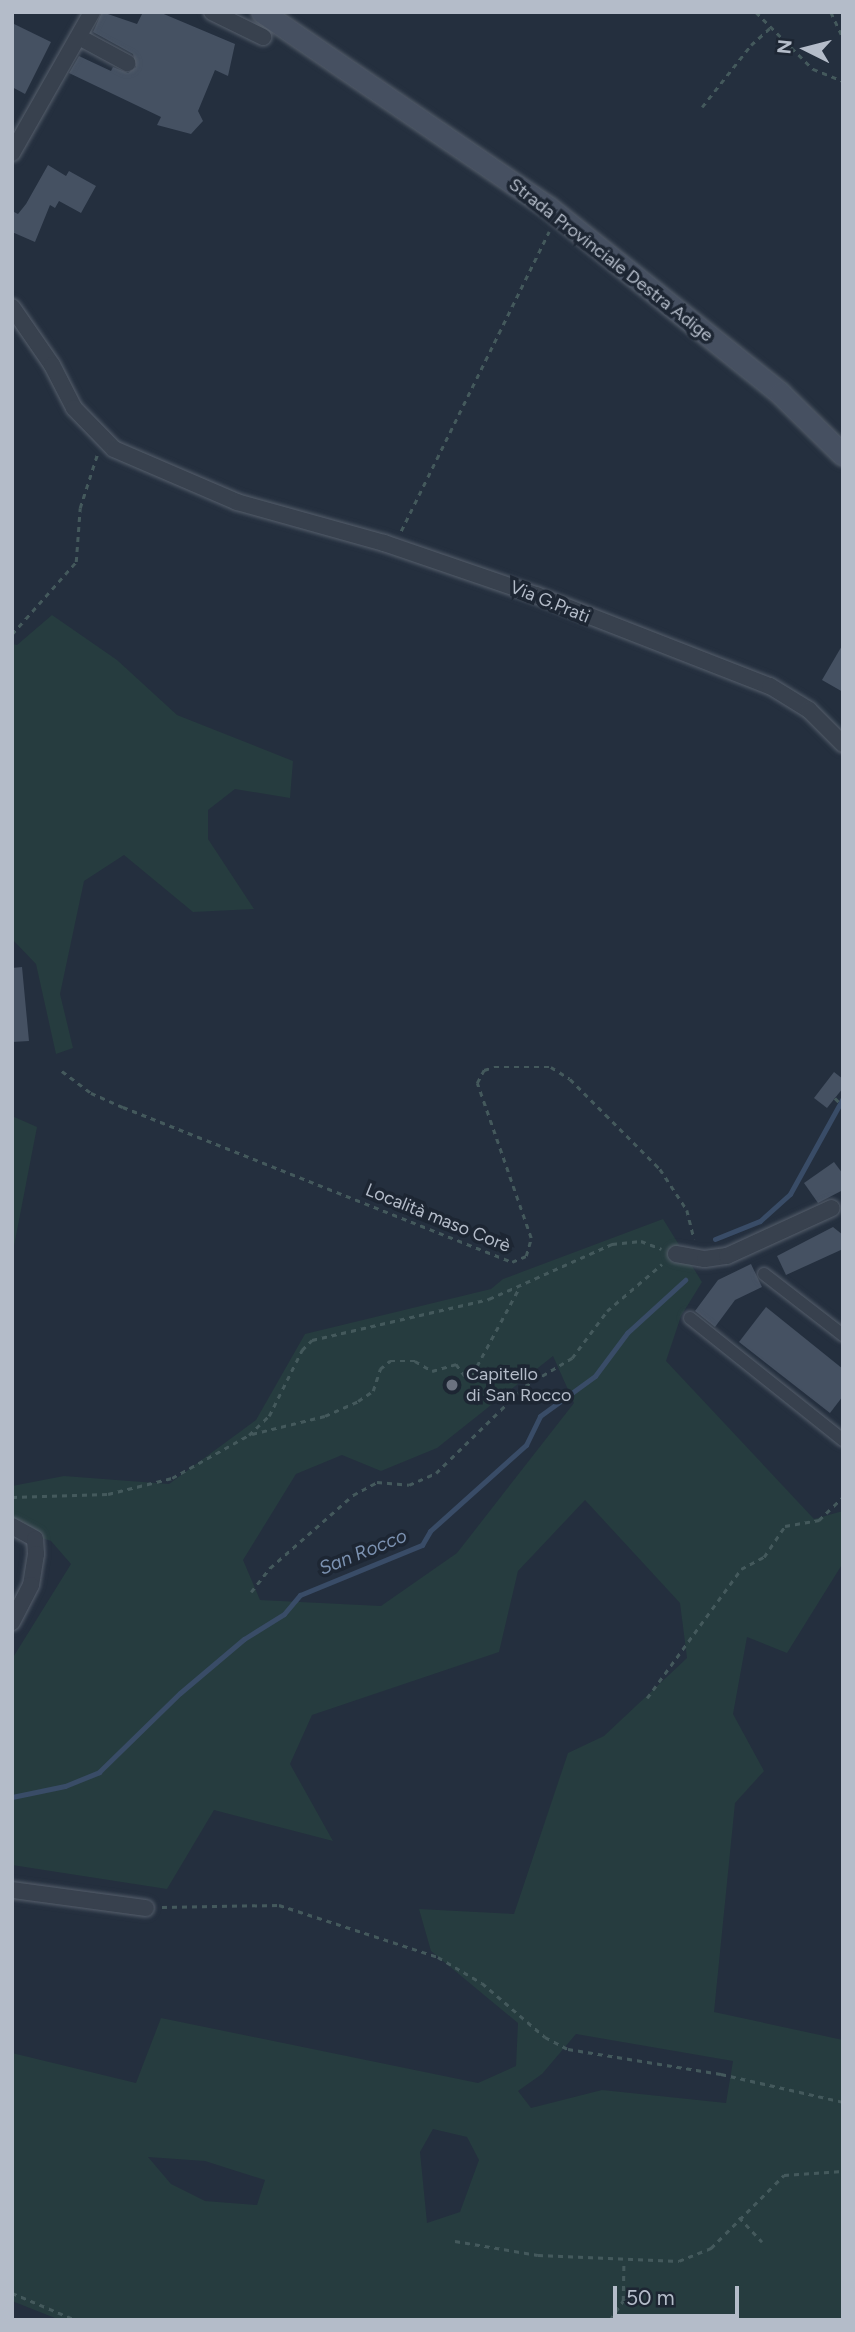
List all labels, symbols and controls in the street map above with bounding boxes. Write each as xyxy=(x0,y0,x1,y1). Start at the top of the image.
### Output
north arrow xyxy=(771,14,841,84)
text: N xyxy=(772,38,797,55)
street label: Strada Provinciale Destra Adige xyxy=(505,174,717,346)
street label: Via G.Prati xyxy=(507,576,593,628)
street label: Località maso Corè xyxy=(362,1179,514,1257)
place label: Capitello di San Rocco xyxy=(466,1364,572,1406)
marker: Capitello di San Rocco xyxy=(444,1377,460,1393)
water label: San Rocco xyxy=(316,1524,410,1580)
scale bar xyxy=(617,2272,743,2316)
text: 50 m xyxy=(626,2285,675,2310)

